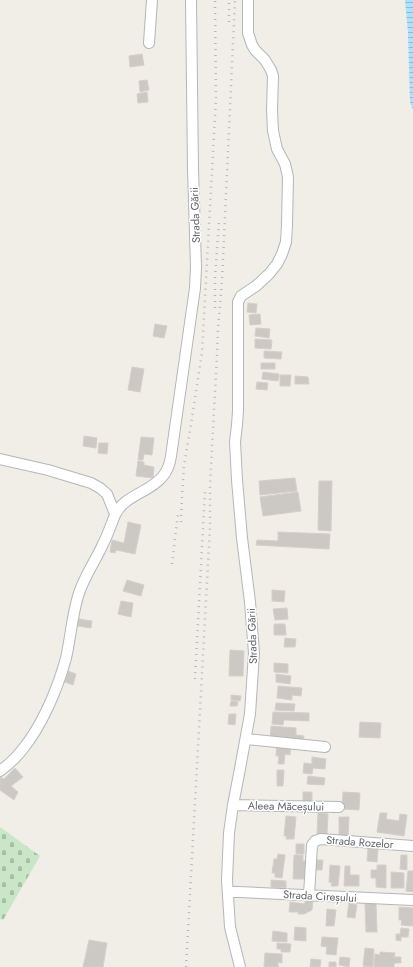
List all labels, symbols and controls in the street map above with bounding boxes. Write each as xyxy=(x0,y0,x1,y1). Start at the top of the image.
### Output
street label: Strada Gării xyxy=(186,187,204,243)
street label: Strada Gării xyxy=(243,608,261,664)
street label: Aleea Măceșului xyxy=(248,797,324,815)
street label: Strada Rozelor xyxy=(326,832,394,852)
street label: Strada Cireșului xyxy=(283,886,357,906)

